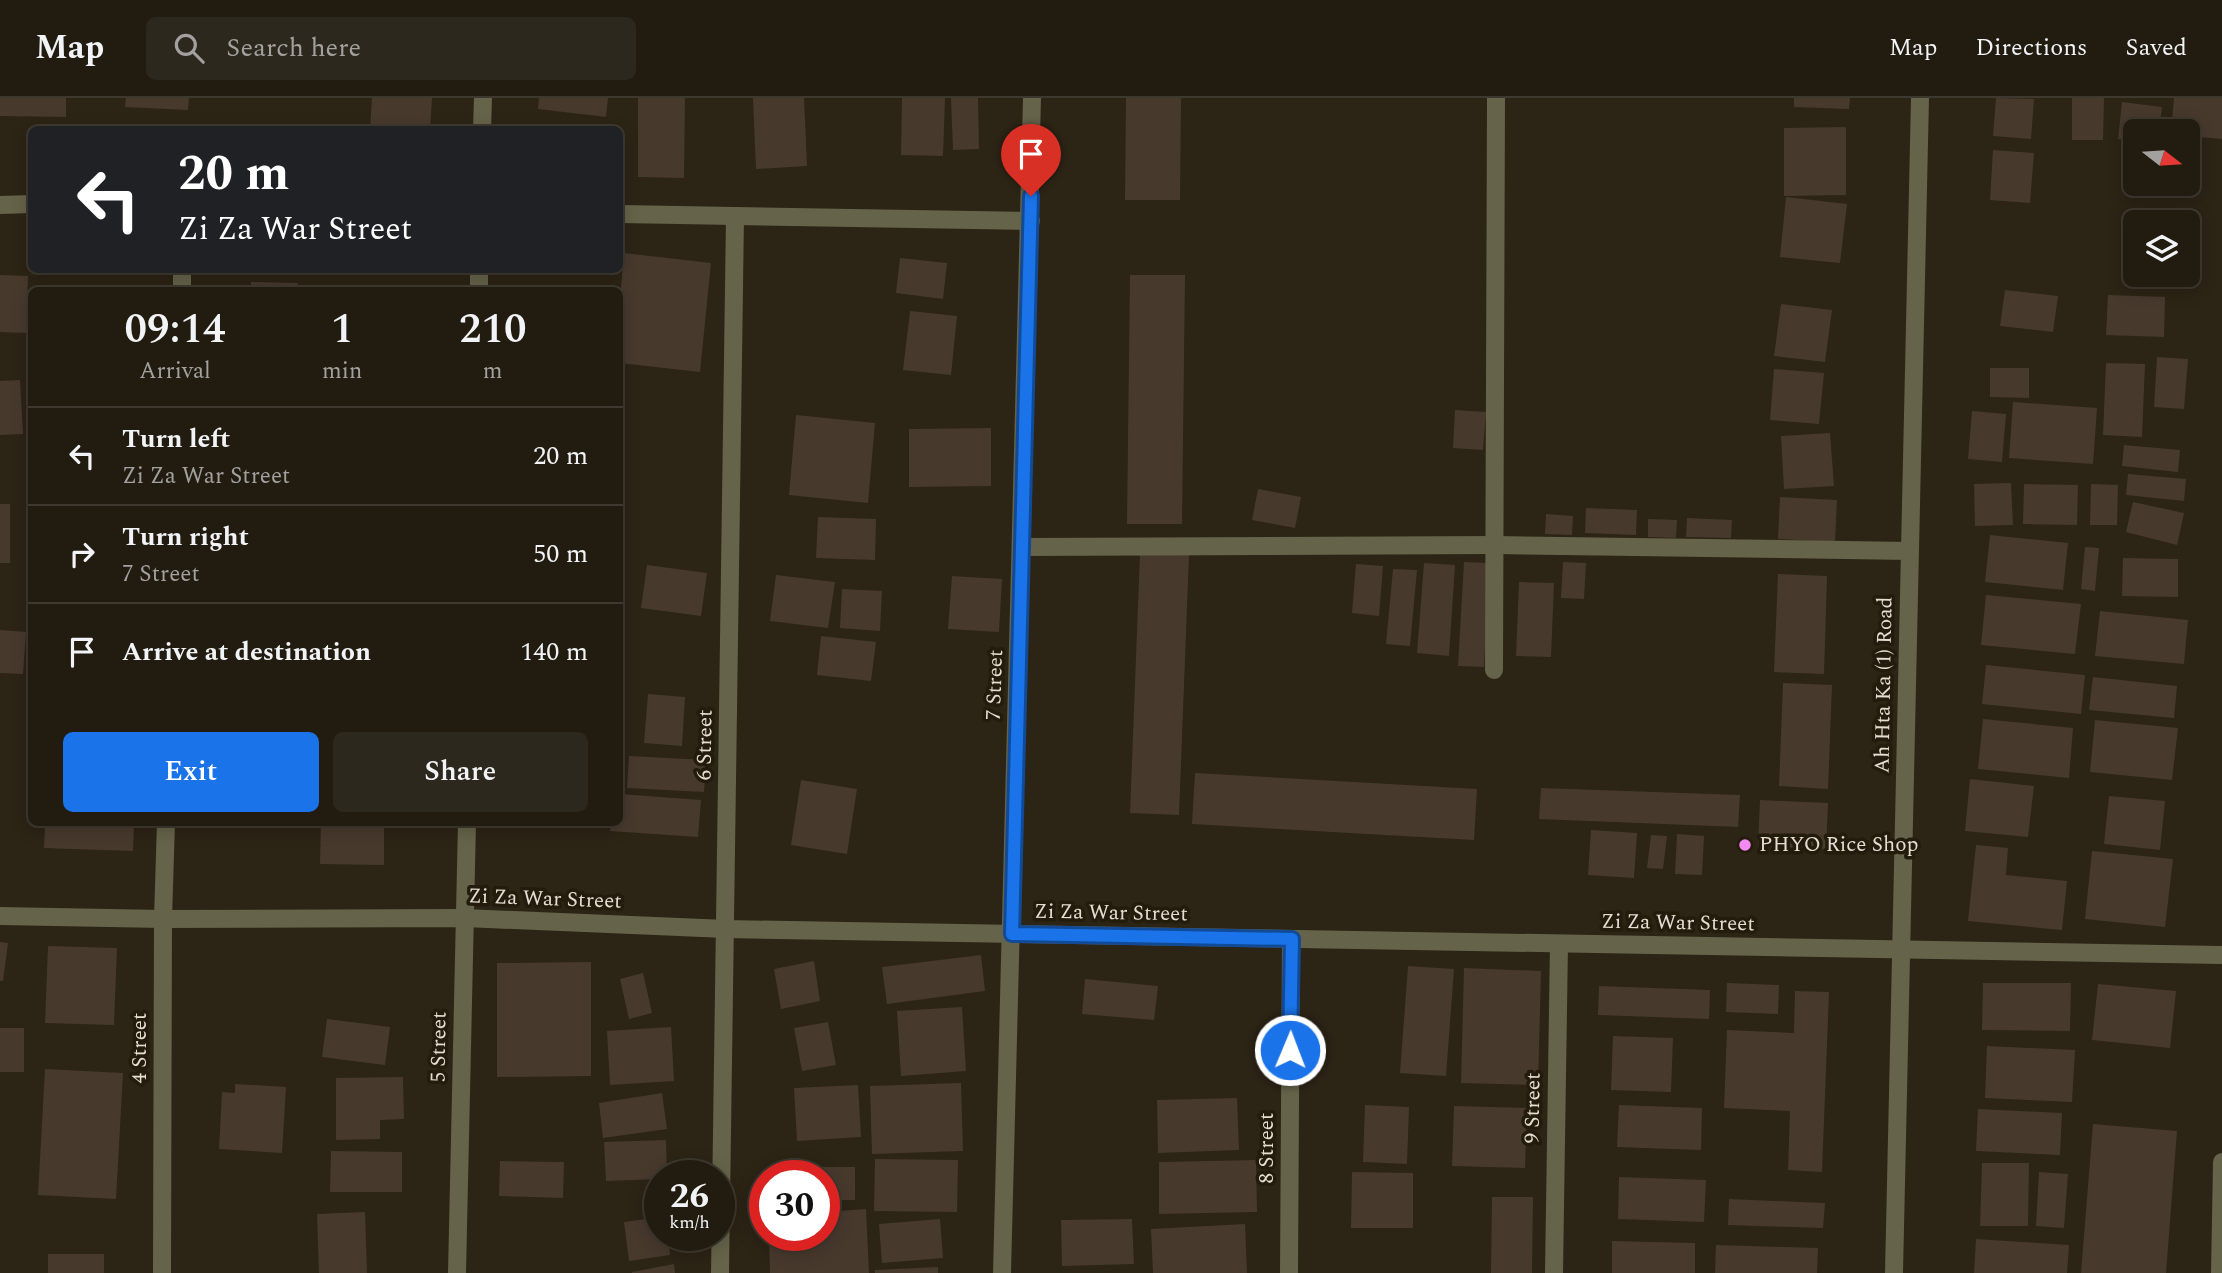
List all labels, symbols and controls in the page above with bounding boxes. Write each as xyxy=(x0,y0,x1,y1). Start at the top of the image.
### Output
search box xyxy=(146,17,636,80)
text: Map xyxy=(35,23,104,73)
text: Search here xyxy=(226,28,361,68)
icon: search xyxy=(170,29,208,67)
text: Map xyxy=(1889,30,1937,66)
text: Directions xyxy=(1975,30,2087,66)
text: Saved xyxy=(2125,30,2187,66)
north arrow xyxy=(2123,119,2200,196)
map controls xyxy=(2123,119,2200,287)
pin xyxy=(1001,124,1061,196)
icon: arrive xyxy=(1012,135,1050,173)
text: 20 m xyxy=(178,137,289,212)
icon: left xyxy=(63,154,154,245)
text: Zi Za War Street xyxy=(178,205,412,254)
button: layers xyxy=(2123,210,2200,287)
text: 09:14 xyxy=(125,298,226,361)
text: 1 xyxy=(331,298,353,361)
text: 210 xyxy=(459,298,526,361)
text: Arrival xyxy=(139,354,211,389)
text: min xyxy=(322,354,362,389)
text: m xyxy=(483,354,503,389)
text: Turn left xyxy=(122,419,230,459)
text: 20 m xyxy=(533,436,588,476)
icon: left xyxy=(63,437,101,475)
text: Zi Za War Street xyxy=(122,459,290,494)
text: Turn right xyxy=(122,517,249,557)
text: 50 m xyxy=(533,534,588,574)
icon: right xyxy=(63,535,101,573)
text: 7 Street xyxy=(122,557,200,592)
street label: Ah Hta Ka (1) Road xyxy=(1866,596,1902,774)
text: Arrive at destination xyxy=(122,632,371,672)
text: 140 m xyxy=(520,632,588,672)
icon: arrive xyxy=(63,633,101,671)
street label: 7 Street xyxy=(978,649,1012,721)
street label: 6 Street xyxy=(688,709,722,781)
button: Exit xyxy=(63,732,319,812)
button: Share xyxy=(333,732,588,812)
place label: PHYO Rice Shop xyxy=(1759,829,1918,861)
marker: PHYO Rice Shop xyxy=(1737,837,1753,853)
street label: Zi Za War Street xyxy=(468,880,622,918)
street label: Zi Za War Street xyxy=(1034,896,1188,930)
street label: Zi Za War Street xyxy=(1601,906,1755,940)
street label: 5 Street xyxy=(422,1011,456,1083)
street label: 4 Street xyxy=(124,1013,156,1083)
position arrow xyxy=(1253,1013,1327,1087)
street label: 9 Street xyxy=(1516,1072,1550,1144)
street label: 8 Street xyxy=(1251,1113,1283,1183)
speed limit sign: 30 xyxy=(749,1160,840,1251)
text: 26 xyxy=(670,1170,709,1223)
text: km/h xyxy=(669,1209,710,1236)

